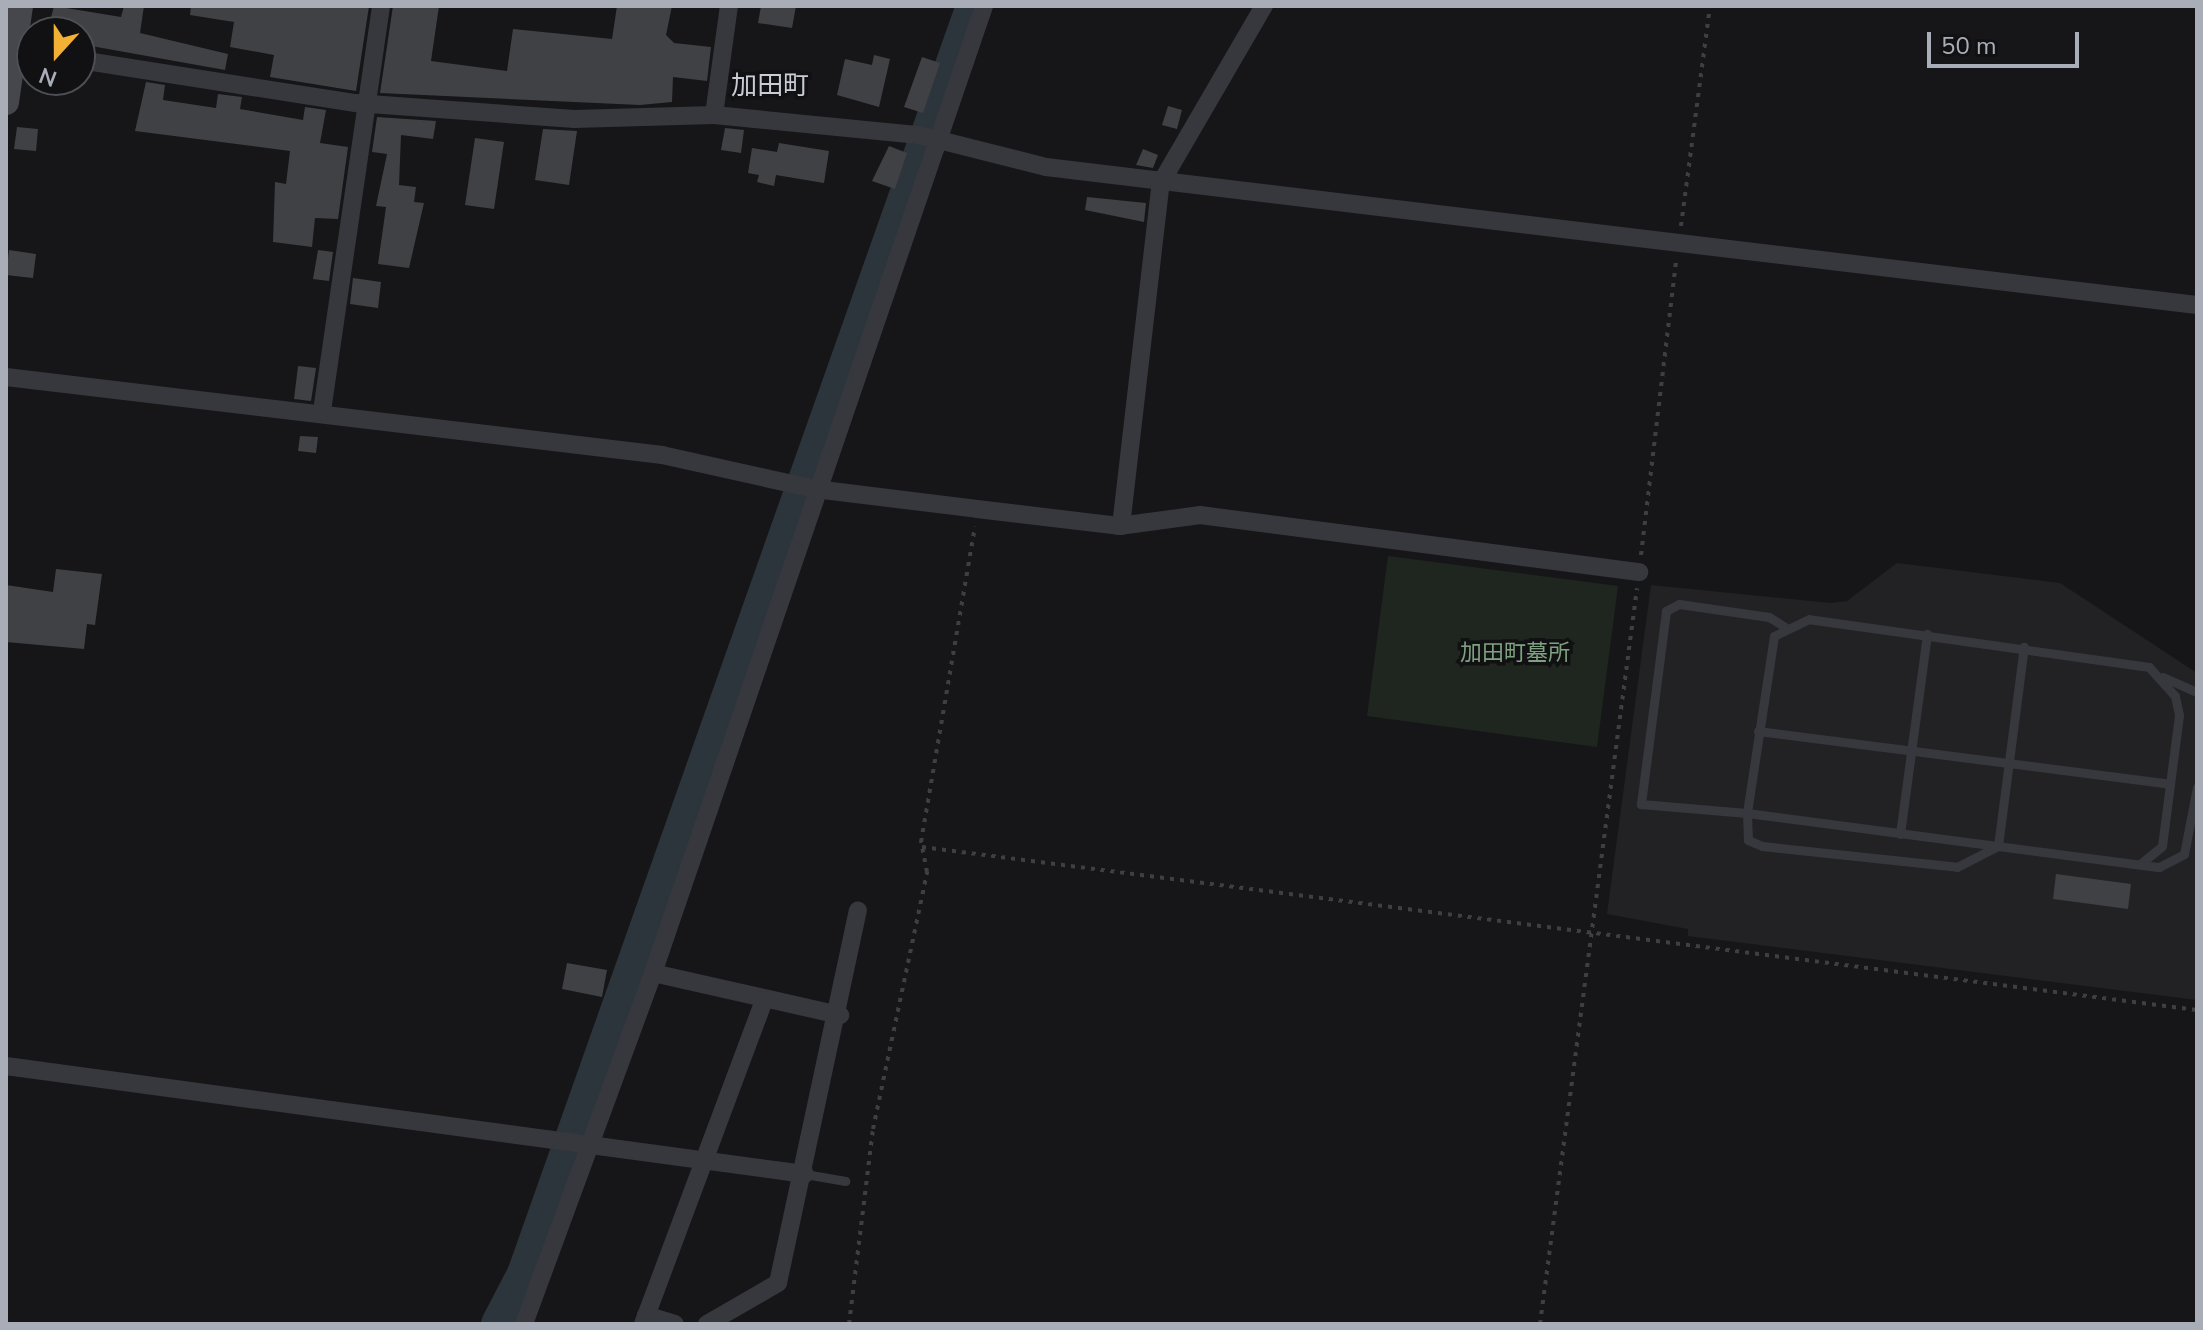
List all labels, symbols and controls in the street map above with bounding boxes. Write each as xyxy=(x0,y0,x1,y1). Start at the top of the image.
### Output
north arrow xyxy=(16,16,96,96)
scale bar xyxy=(1931,16,2083,66)
text: 50 m xyxy=(1941,30,1997,62)
text: N xyxy=(35,60,61,93)
district label: 加田町 xyxy=(731,70,809,102)
park label: 加田町墓所 xyxy=(1460,641,1570,667)

